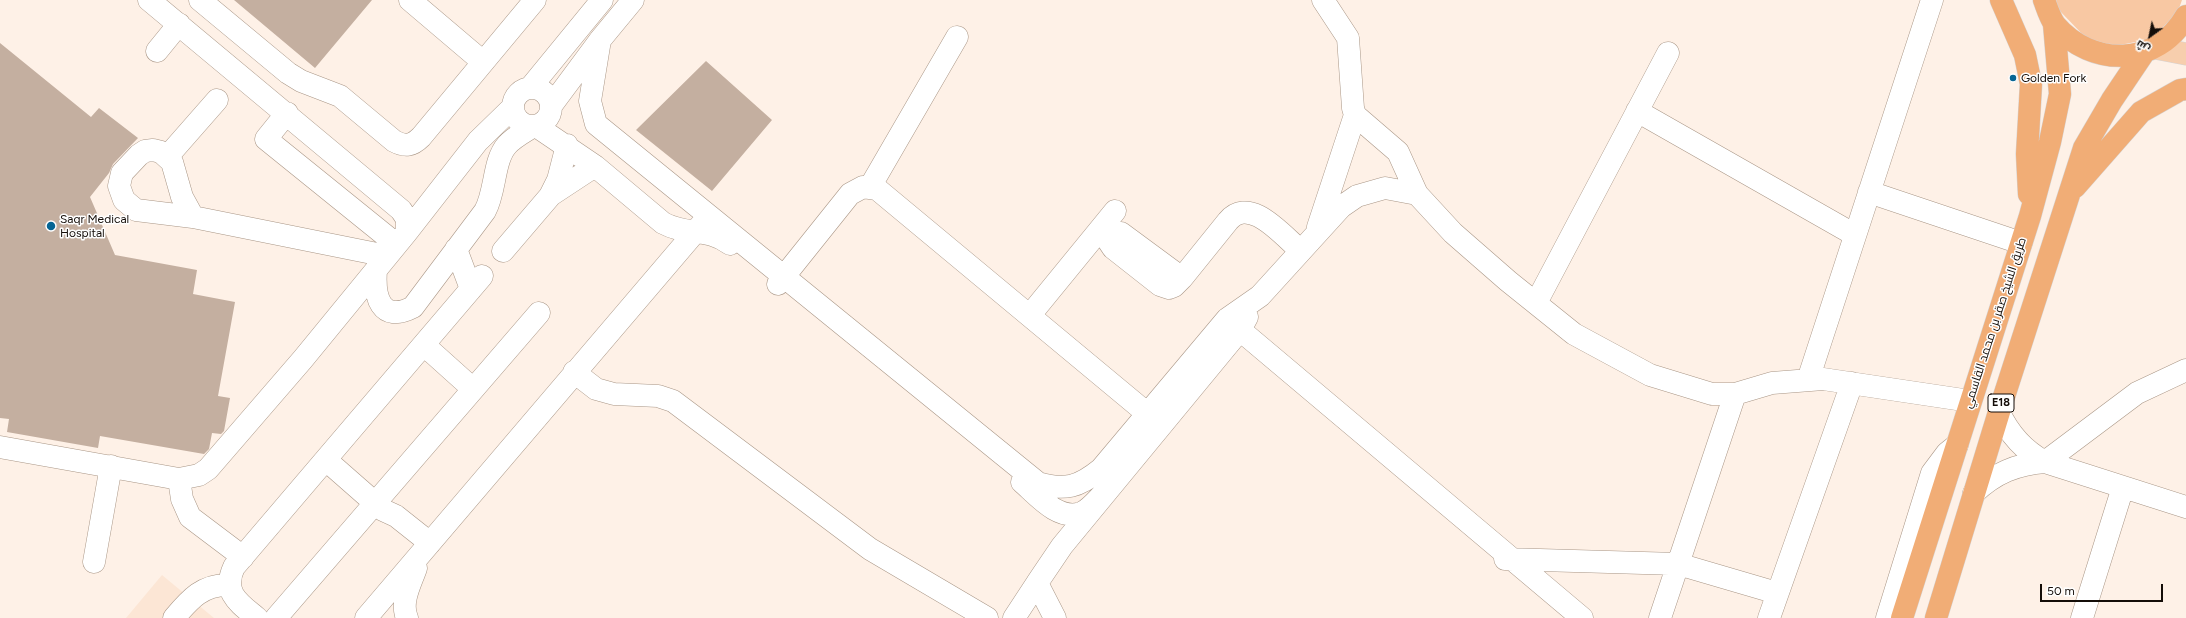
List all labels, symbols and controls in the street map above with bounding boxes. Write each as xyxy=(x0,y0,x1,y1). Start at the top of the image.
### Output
north arrow xyxy=(2130,16,2170,56)
text: ش xyxy=(2134,37,2153,56)
place label: Golden Fork xyxy=(2021,71,2086,85)
marker: Golden Fork xyxy=(2008,73,2018,83)
place label: Saqr Medical Hospital xyxy=(60,212,129,240)
marker: Saqr Medical Hospital xyxy=(45,220,57,232)
street label: طريق الشيخ صقر بن محمد القاسمي xyxy=(1961,236,2029,410)
road number: E18 xyxy=(1988,394,2014,412)
scale bar xyxy=(2042,576,2165,602)
text: 50 m xyxy=(2047,584,2075,598)

